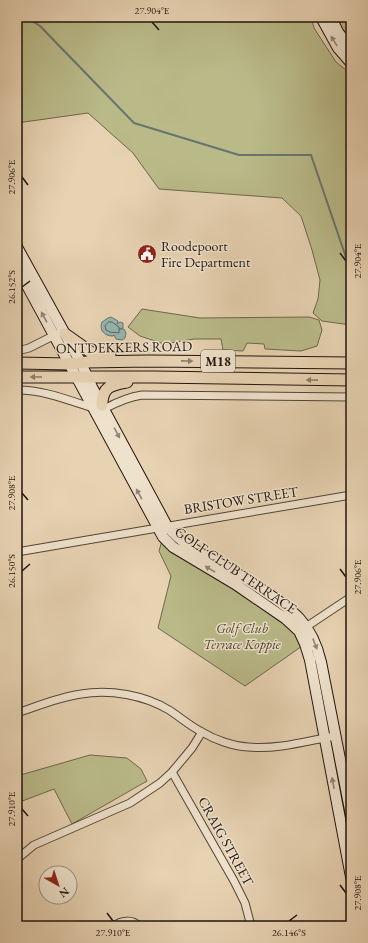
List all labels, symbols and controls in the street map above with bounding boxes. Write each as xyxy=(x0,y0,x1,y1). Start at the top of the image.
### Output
text: 27.904°E xyxy=(135,4,170,17)
one-way arrow xyxy=(330,35,337,47)
text: 27.906°E xyxy=(5,159,18,194)
place label: Roodepoort Fire Department xyxy=(161,237,251,271)
public building icon: Roodepoort Fire Department xyxy=(136,243,158,265)
text: 27.904°E xyxy=(351,243,364,278)
text: 26.152°S xyxy=(5,270,18,304)
one-way arrow xyxy=(41,311,48,323)
street label: ONTDEKKERS ROAD xyxy=(56,337,193,357)
road number: M18 xyxy=(201,350,235,372)
one-way arrow xyxy=(181,358,194,364)
one-way arrow xyxy=(29,374,42,380)
one-way arrow xyxy=(306,376,318,383)
one-way arrow xyxy=(114,428,121,439)
text: 27.908°E xyxy=(5,475,18,510)
street label: BRISTOW STREET xyxy=(183,482,300,518)
one-way arrow xyxy=(136,488,143,500)
street label: GOLF CLUB TERRACE xyxy=(172,522,301,618)
text: 26.150°S xyxy=(5,554,18,588)
text: 27.906°E xyxy=(351,559,364,594)
one-way arrow xyxy=(204,565,216,572)
park label: Golf Club Terrace Koppie xyxy=(203,619,281,653)
one-way arrow xyxy=(313,638,319,650)
one-way arrow xyxy=(330,777,336,790)
text: 27.910°E xyxy=(5,791,18,826)
street label: CRAIG STREET xyxy=(194,793,258,889)
north arrow xyxy=(38,865,78,905)
text: 27.908°E xyxy=(351,875,364,910)
text: N xyxy=(56,885,72,901)
text: 27.910°E xyxy=(96,926,131,939)
text: 26.146°S xyxy=(272,926,306,939)

